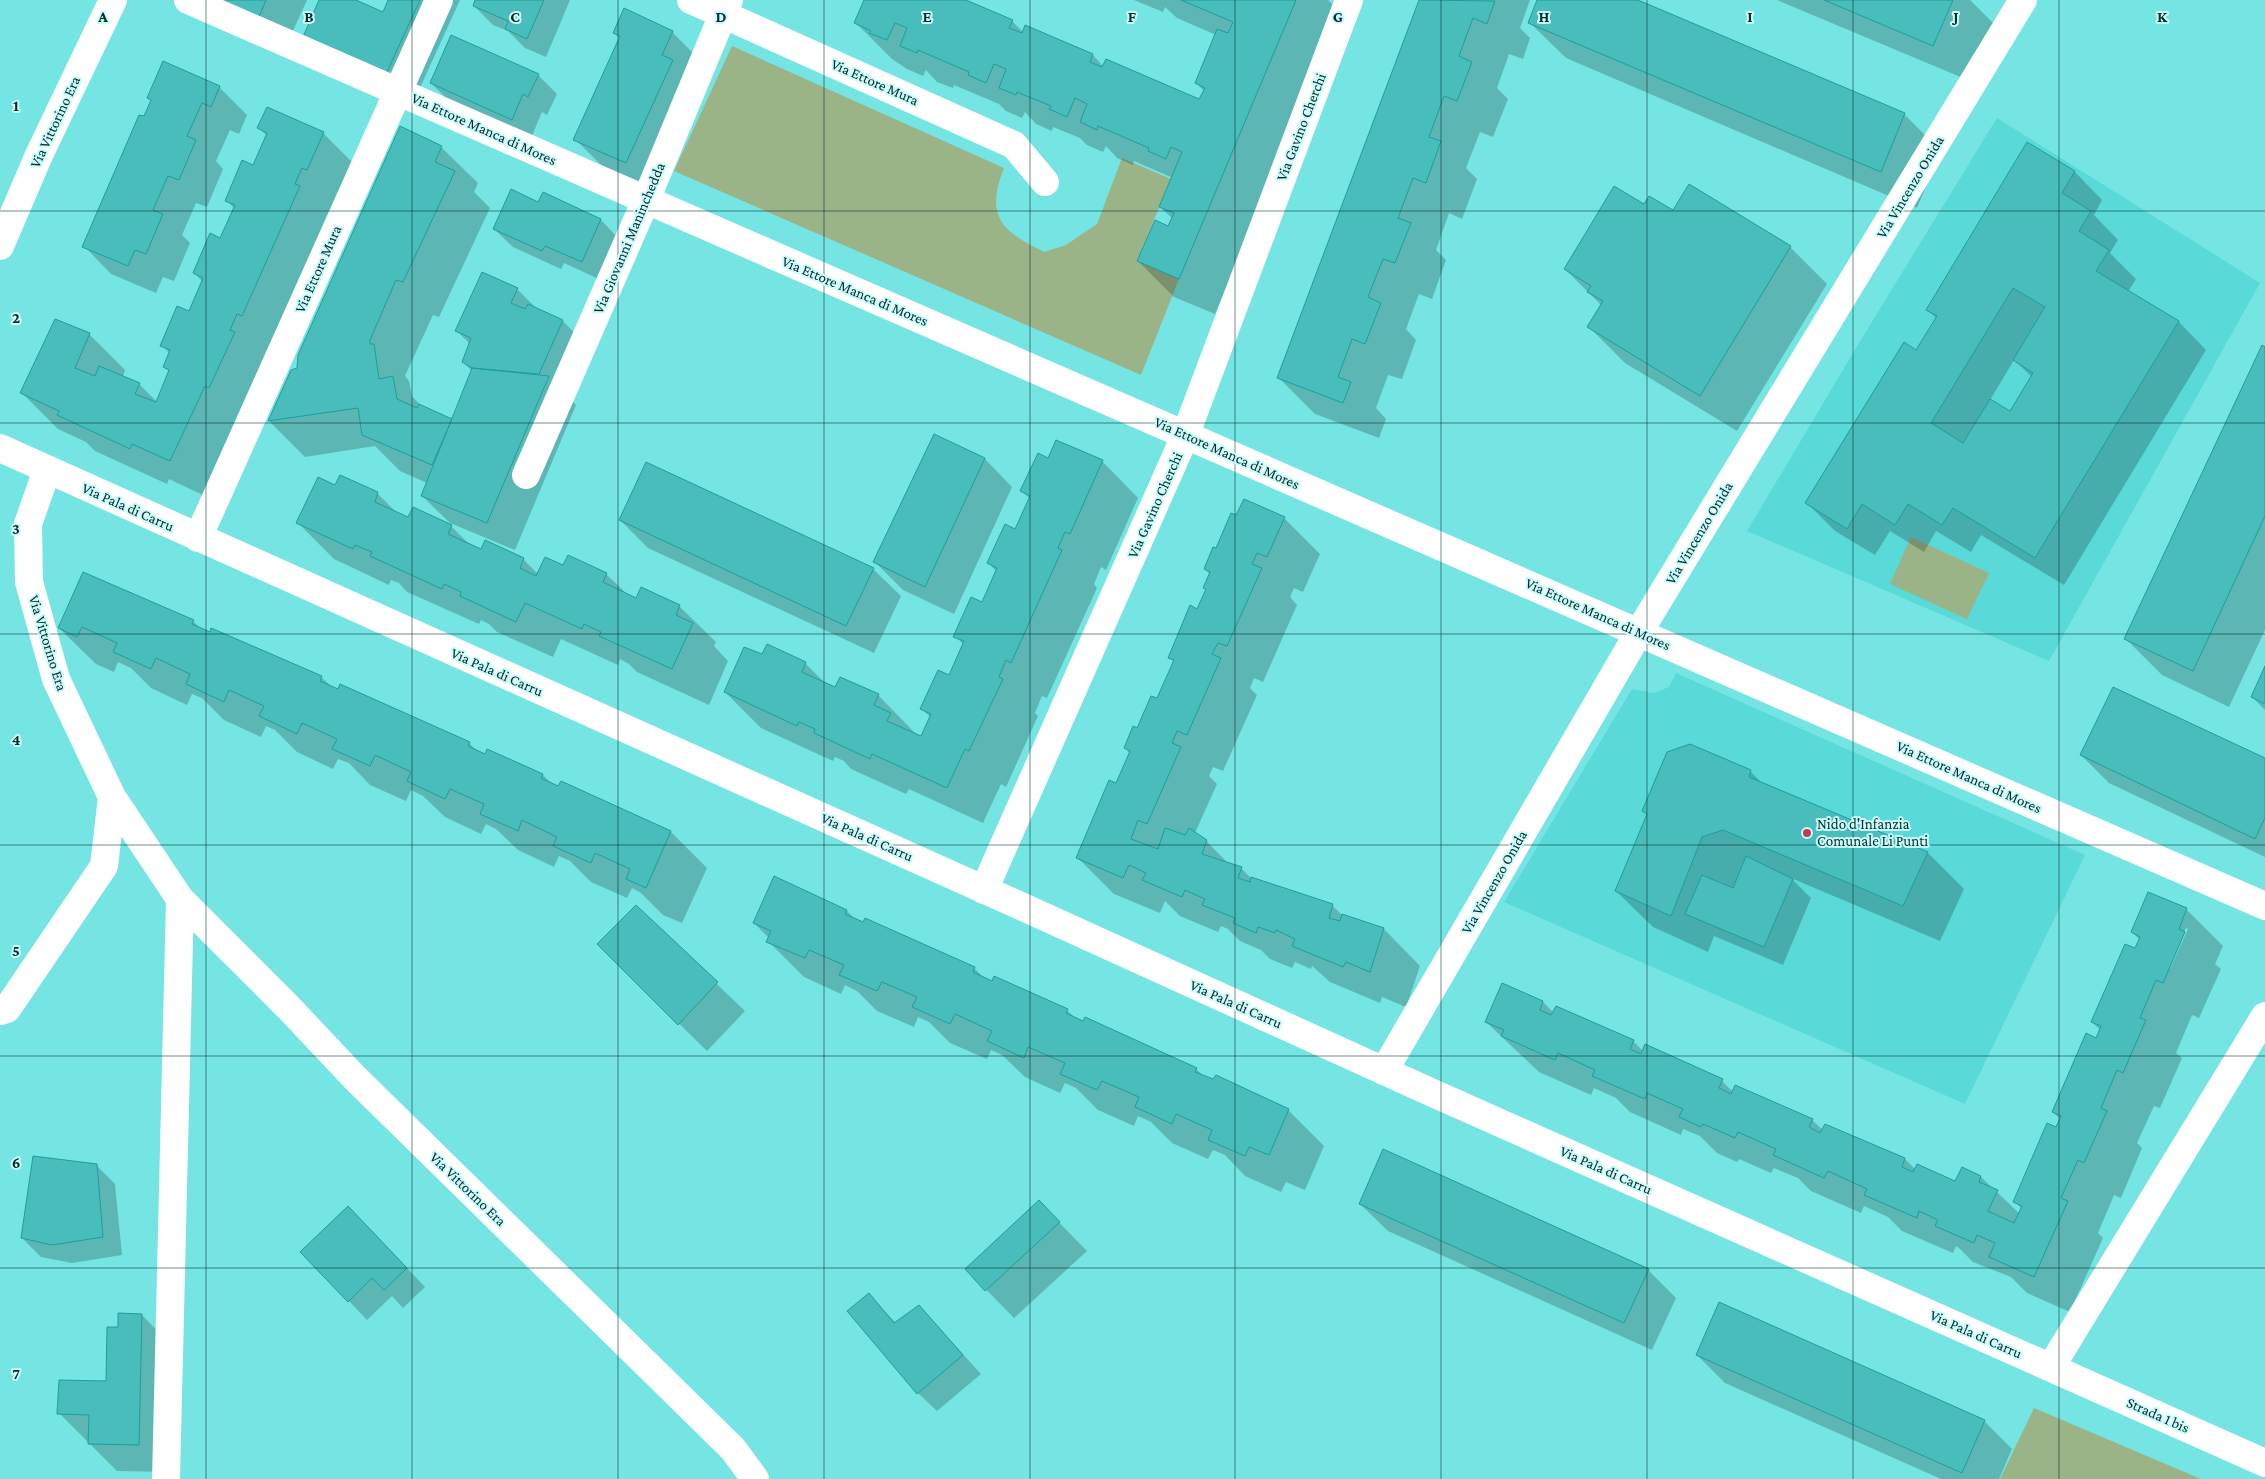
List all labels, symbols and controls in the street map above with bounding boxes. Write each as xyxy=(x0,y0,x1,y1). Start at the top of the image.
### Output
text: A xyxy=(97,8,108,25)
text: B xyxy=(304,8,314,25)
text: C xyxy=(510,8,520,25)
text: D xyxy=(715,8,727,25)
text: E xyxy=(922,8,932,25)
text: F xyxy=(1128,8,1137,25)
text: G xyxy=(1333,8,1343,25)
text: H xyxy=(1539,8,1550,25)
text: I xyxy=(1747,8,1753,25)
text: J xyxy=(1951,8,1959,25)
text: K xyxy=(2157,8,2168,25)
street label: Via Ettore Mura xyxy=(829,56,921,108)
street label: Via Gavino Cherchi xyxy=(1273,71,1329,183)
street label: Via Vittorino Era xyxy=(27,74,83,170)
street label: Via Ettore Manca di Mores xyxy=(409,90,559,168)
text: 1 xyxy=(13,97,19,114)
street label: Via Vincenzo Onida xyxy=(1873,133,1947,241)
street label: Via Giovanni Maninchedda xyxy=(590,160,668,316)
street label: Via Ettore Mura xyxy=(292,223,344,315)
street label: Via Ettore Manca di Mores xyxy=(780,253,931,329)
text: 2 xyxy=(12,309,20,326)
street label: Via Ettore Manca di Mores xyxy=(1152,414,1302,492)
street label: Via Gavino Cherchi xyxy=(1124,450,1186,560)
street label: Via Vincenzo Onida xyxy=(1662,479,1736,587)
street label: Via Pala di Carru xyxy=(80,480,176,534)
text: 3 xyxy=(12,520,20,537)
street label: Via Ettore Manca di Mores xyxy=(1523,575,1673,653)
street label: Via Vittorino Era xyxy=(26,593,70,693)
street label: Via Pala di Carru xyxy=(449,645,545,699)
text: 4 xyxy=(12,731,21,748)
street label: Via Ettore Manca di Mores xyxy=(1894,738,2044,816)
street label: Via Pala di Carru xyxy=(819,810,915,864)
place label: Nido d'Infanzia Comunale Li Punti xyxy=(1817,816,1928,849)
street label: Via Vincenzo Onida xyxy=(1458,827,1530,936)
marker: Nido d'Infanzia Comunale Li Punti xyxy=(1801,827,1813,839)
text: 5 xyxy=(12,942,20,959)
street label: Via Pala di Carru xyxy=(1188,977,1284,1031)
street label: Via Pala di Carru xyxy=(1558,1143,1654,1197)
street label: Via Vittorino Era xyxy=(427,1149,509,1229)
text: 6 xyxy=(12,1154,20,1171)
street label: Via Pala di Carru xyxy=(1928,1307,2024,1361)
text: 7 xyxy=(12,1365,20,1382)
street label: Strada 1 bis xyxy=(2124,1394,2192,1436)

